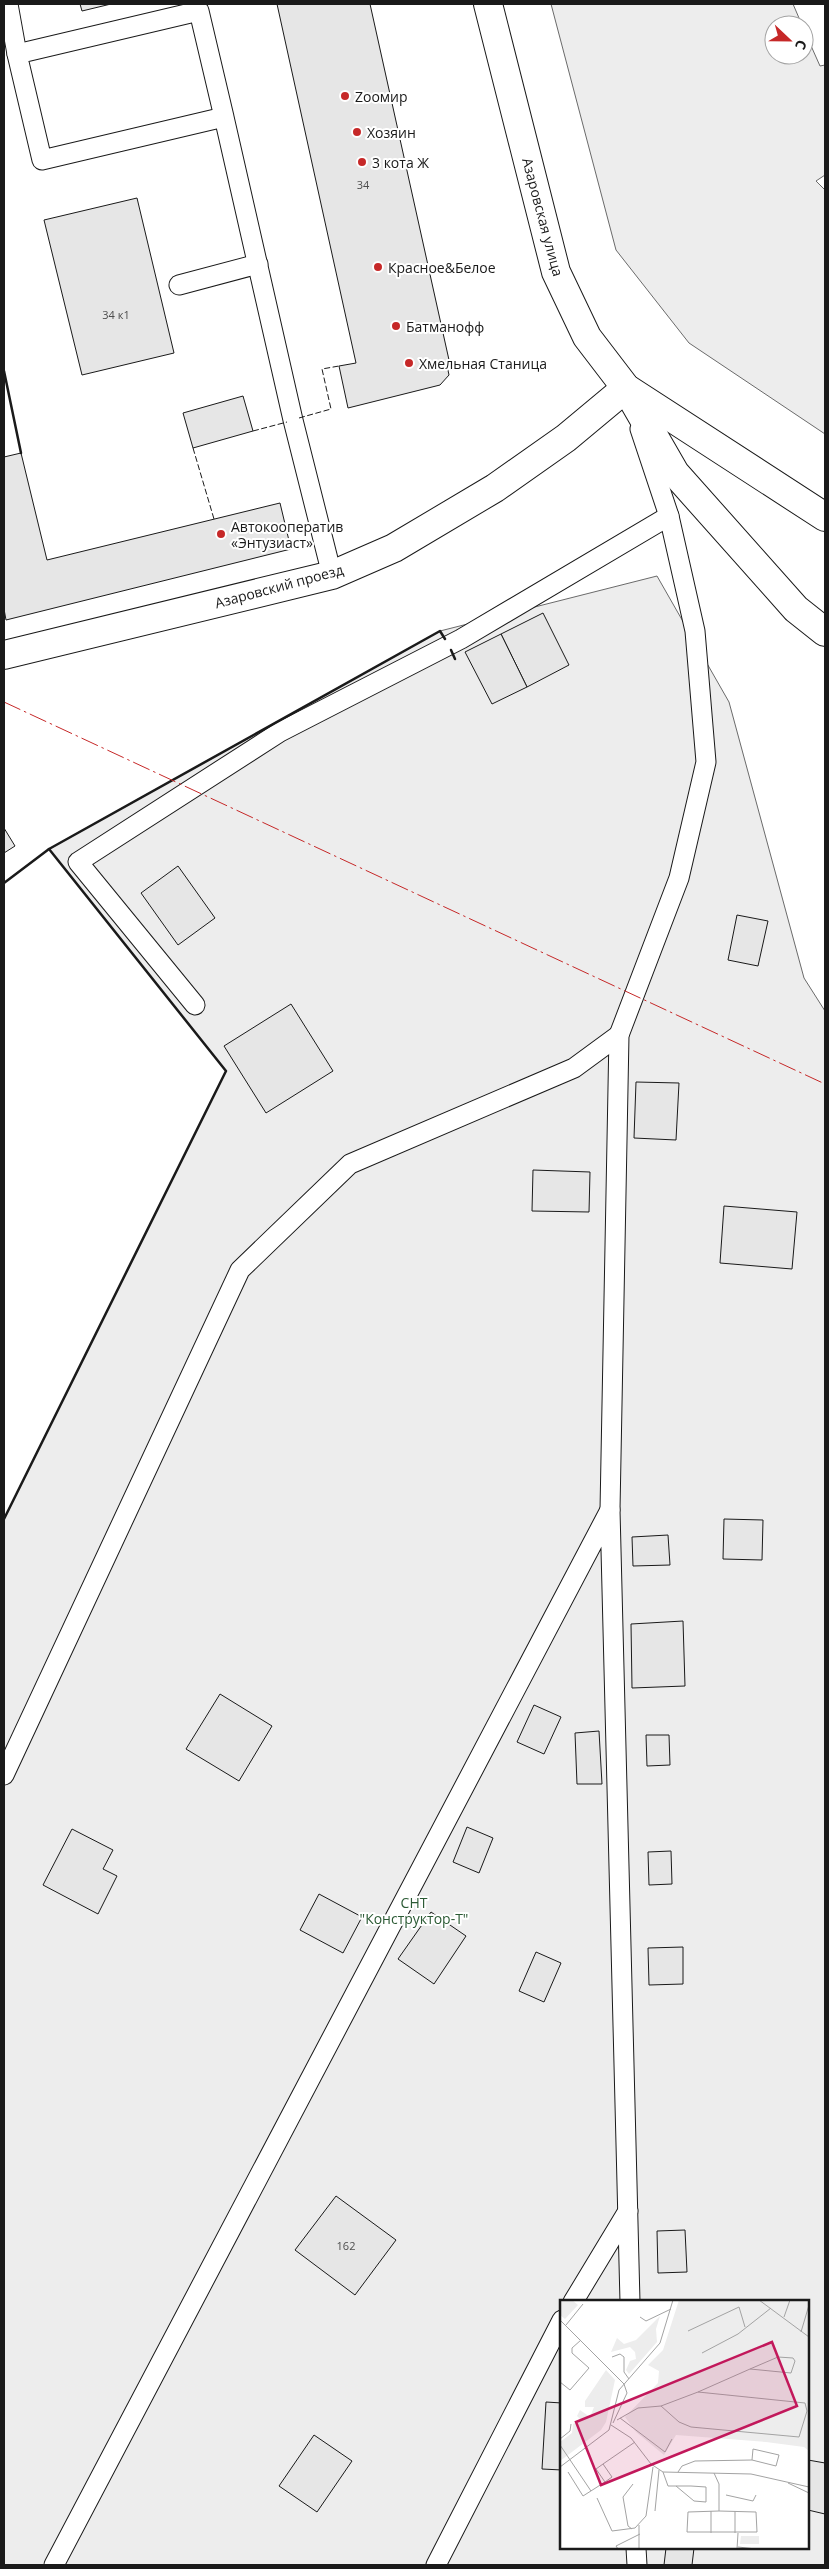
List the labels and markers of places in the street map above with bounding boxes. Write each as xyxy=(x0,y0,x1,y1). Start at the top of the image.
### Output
place label: Zooмир xyxy=(355,87,408,106)
marker: Zooмир xyxy=(339,90,351,102)
place label: Хозяин xyxy=(367,123,416,142)
marker: Хозяин xyxy=(351,126,363,138)
place label: 3 кота Ж xyxy=(372,153,429,172)
marker: 3 кота Ж xyxy=(356,156,368,168)
place label: Красное&Белое xyxy=(388,258,496,277)
marker: Красное&Белое xyxy=(372,261,384,273)
place label: Батманофф xyxy=(406,317,484,336)
marker: Батманофф xyxy=(390,320,402,332)
place label: Хмельная Станица xyxy=(419,354,547,373)
marker: Хмельная Станица xyxy=(403,357,415,369)
place label: Автокооператив «Энтузиаст» xyxy=(231,517,343,552)
marker: Автокооператив «Энтузиаст» xyxy=(215,528,227,540)

